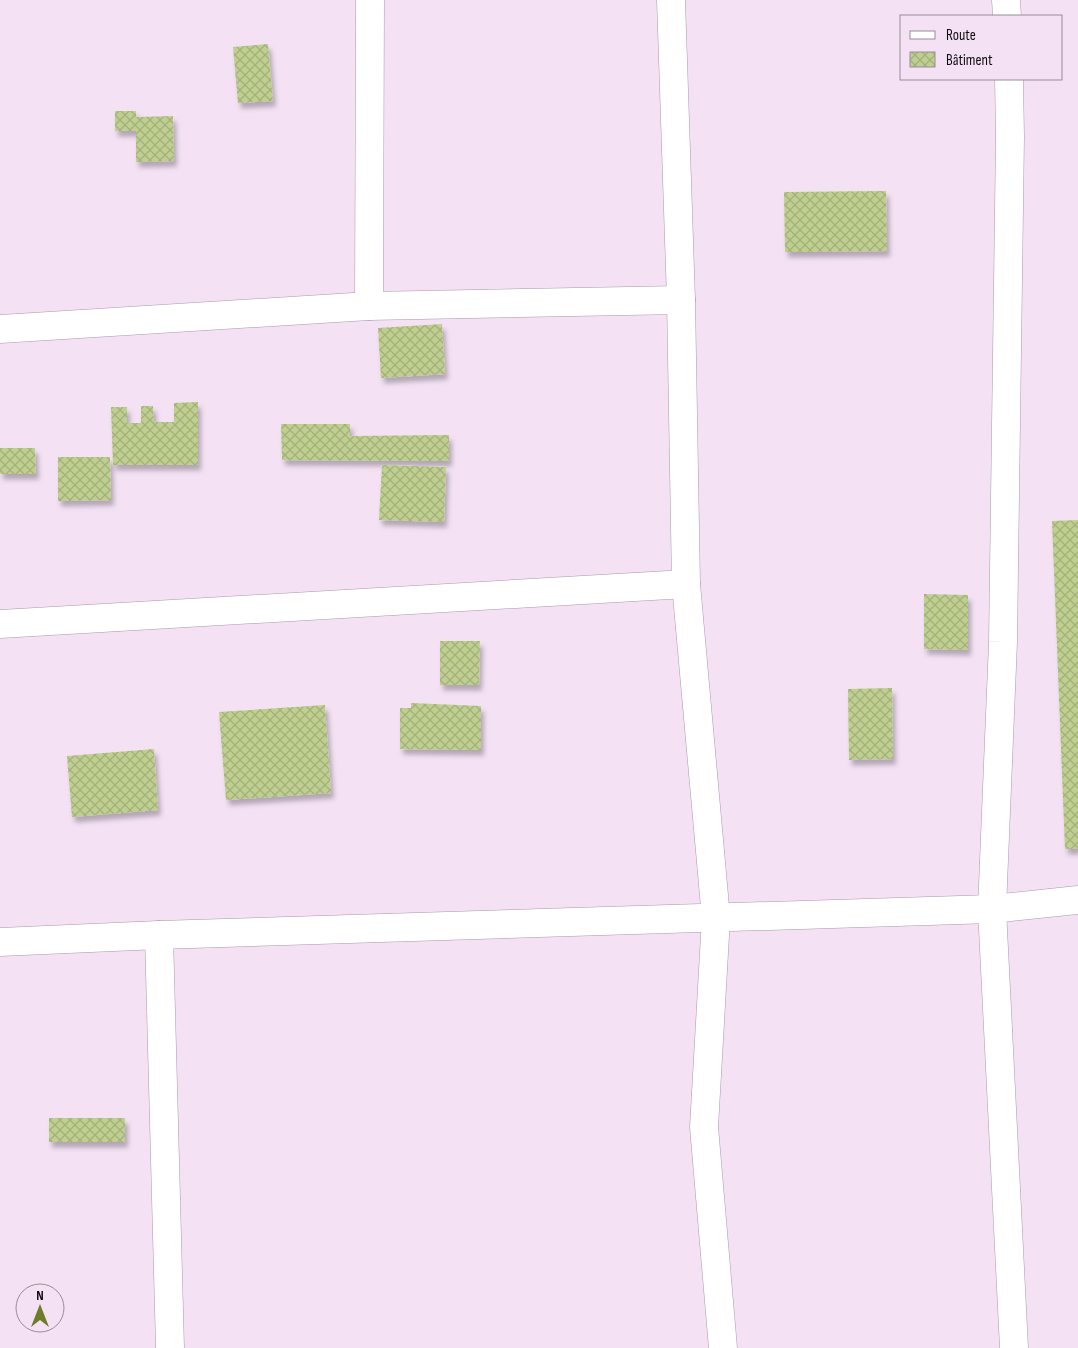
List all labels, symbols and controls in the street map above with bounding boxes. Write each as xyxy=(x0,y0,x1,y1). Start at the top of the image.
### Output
legend xyxy=(900,15,1063,80)
text: Route xyxy=(946,26,976,45)
text: Bâtiment xyxy=(946,51,993,70)
north arrow xyxy=(15,1283,65,1333)
text: N xyxy=(36,1287,44,1304)

